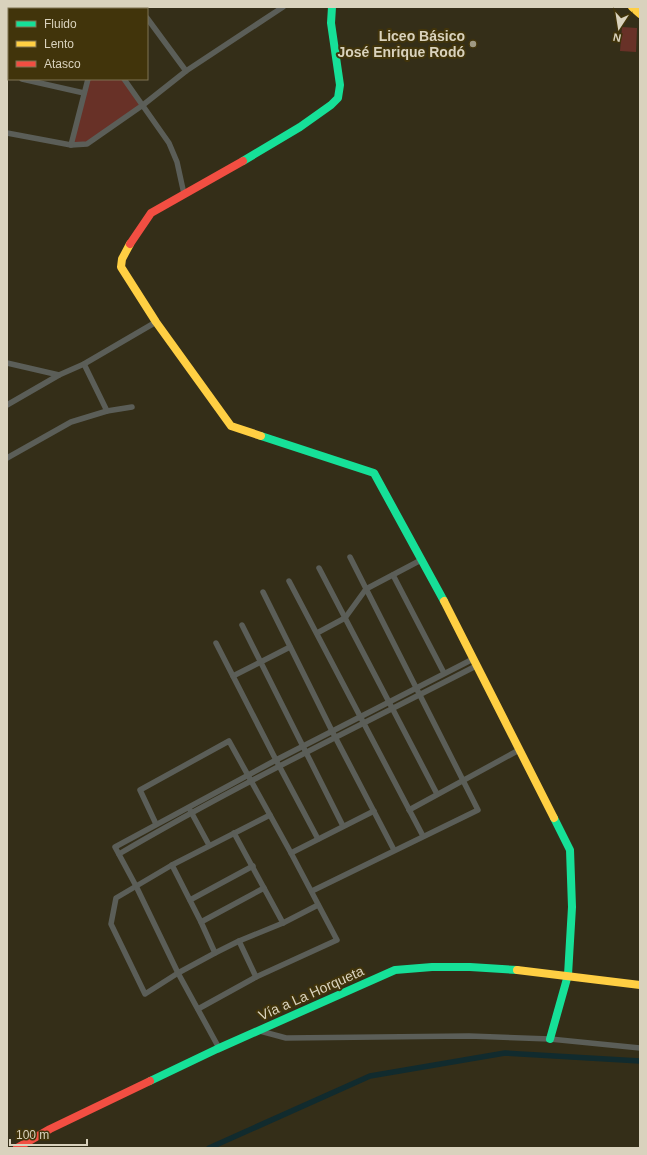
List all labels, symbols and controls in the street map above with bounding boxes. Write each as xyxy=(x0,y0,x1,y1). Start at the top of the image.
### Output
legend xyxy=(8,8,148,80)
north arrow xyxy=(599,8,639,48)
text: Fluido xyxy=(44,17,77,31)
place label: Liceo Básico José Enrique Rodó xyxy=(337,28,465,60)
text: N xyxy=(612,31,622,44)
text: Lento xyxy=(44,37,74,51)
marker: Liceo Básico José Enrique Rodó xyxy=(468,39,478,49)
text: Atasco xyxy=(44,57,81,71)
street label: Vía a La Horqueta xyxy=(256,962,366,1023)
scale bar xyxy=(10,1121,87,1147)
text: 100 m xyxy=(16,1128,49,1142)

